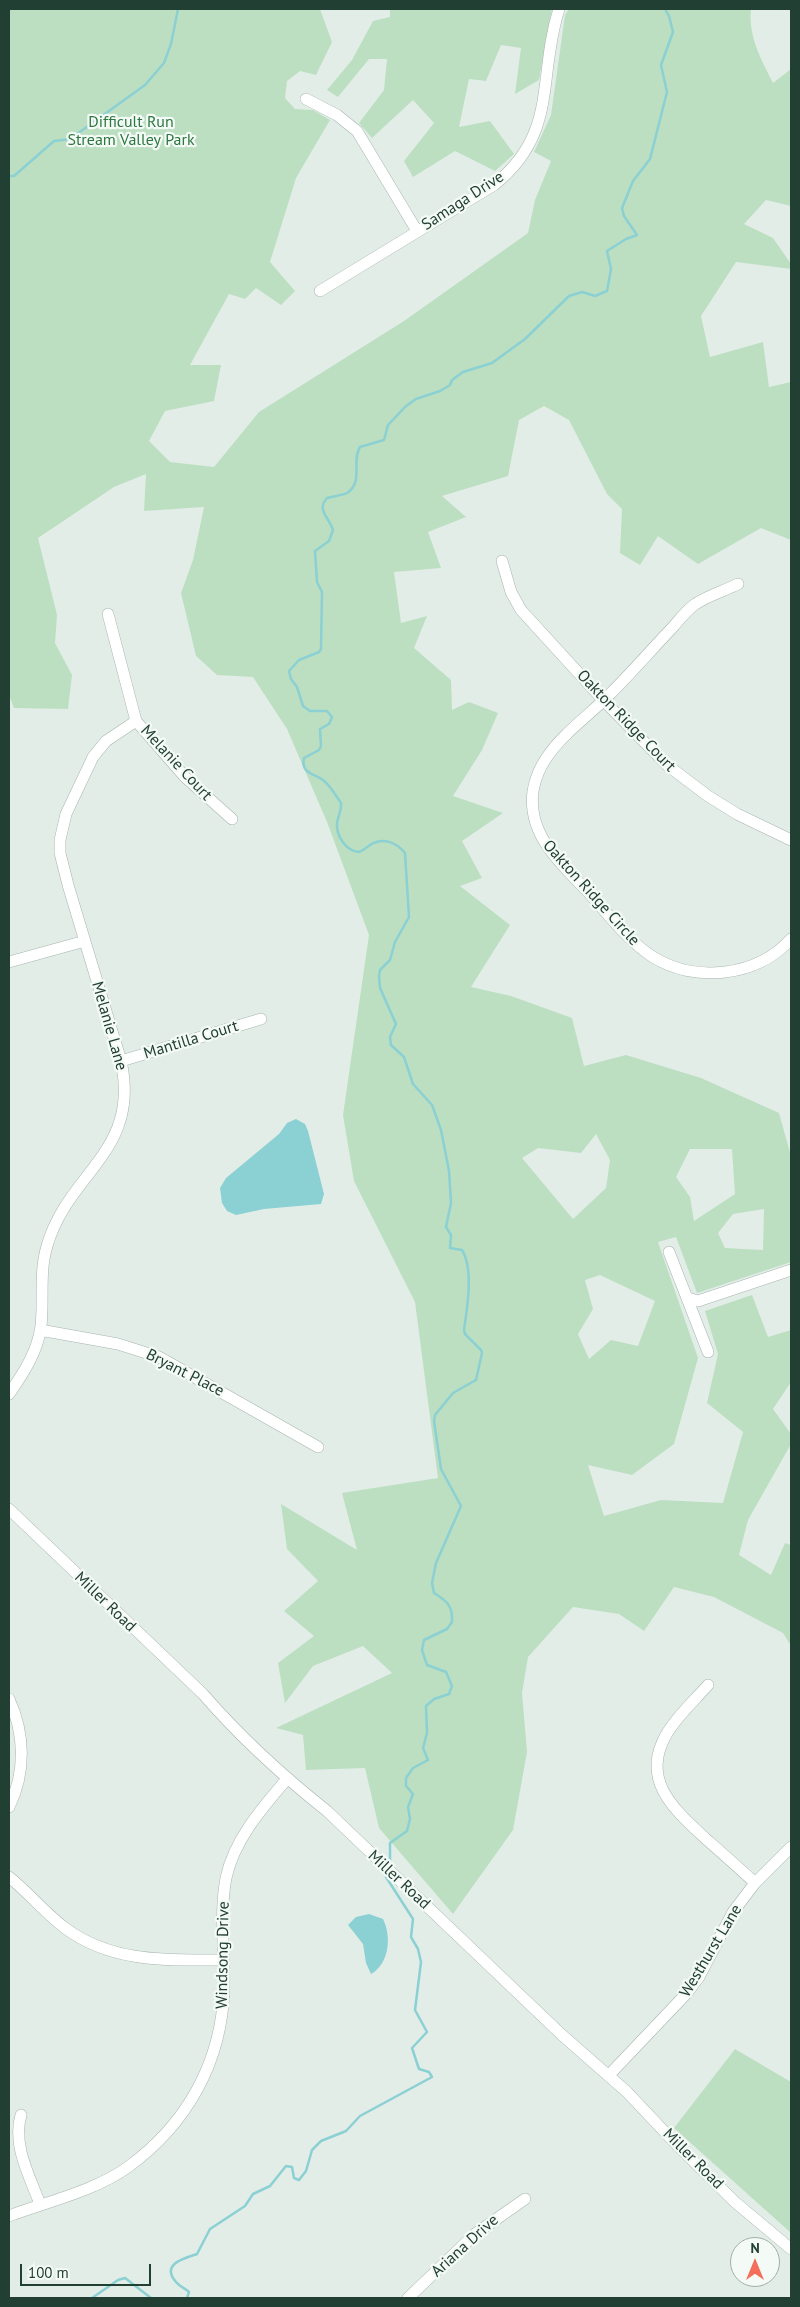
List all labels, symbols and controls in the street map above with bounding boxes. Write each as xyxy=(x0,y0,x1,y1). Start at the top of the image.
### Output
park label: Difficult Run Stream Valley Park xyxy=(67,112,195,150)
street label: Samaga Drive xyxy=(418,167,508,235)
street label: Oakton Ridge Court xyxy=(573,666,679,776)
street label: Melanie Court xyxy=(136,721,216,805)
street label: Oakton Ridge Circle xyxy=(538,836,644,950)
street label: Melanie Lane xyxy=(87,979,131,1073)
street label: Mantilla Court xyxy=(141,1017,241,1063)
street label: Bryant Place xyxy=(143,1345,227,1401)
street label: Miller Road xyxy=(70,1568,140,1636)
street label: Miller Road xyxy=(364,1846,434,1914)
street label: Windsong Drive xyxy=(212,1901,234,2009)
street label: Westhurst Lane xyxy=(676,1901,746,2001)
street label: Miller Road xyxy=(659,2125,727,2193)
street label: Ariana Drive xyxy=(427,2211,503,2281)
north arrow xyxy=(730,2237,780,2287)
text: N xyxy=(750,2239,760,2257)
scale bar xyxy=(22,2254,154,2286)
text: 100 m xyxy=(28,2263,69,2282)

